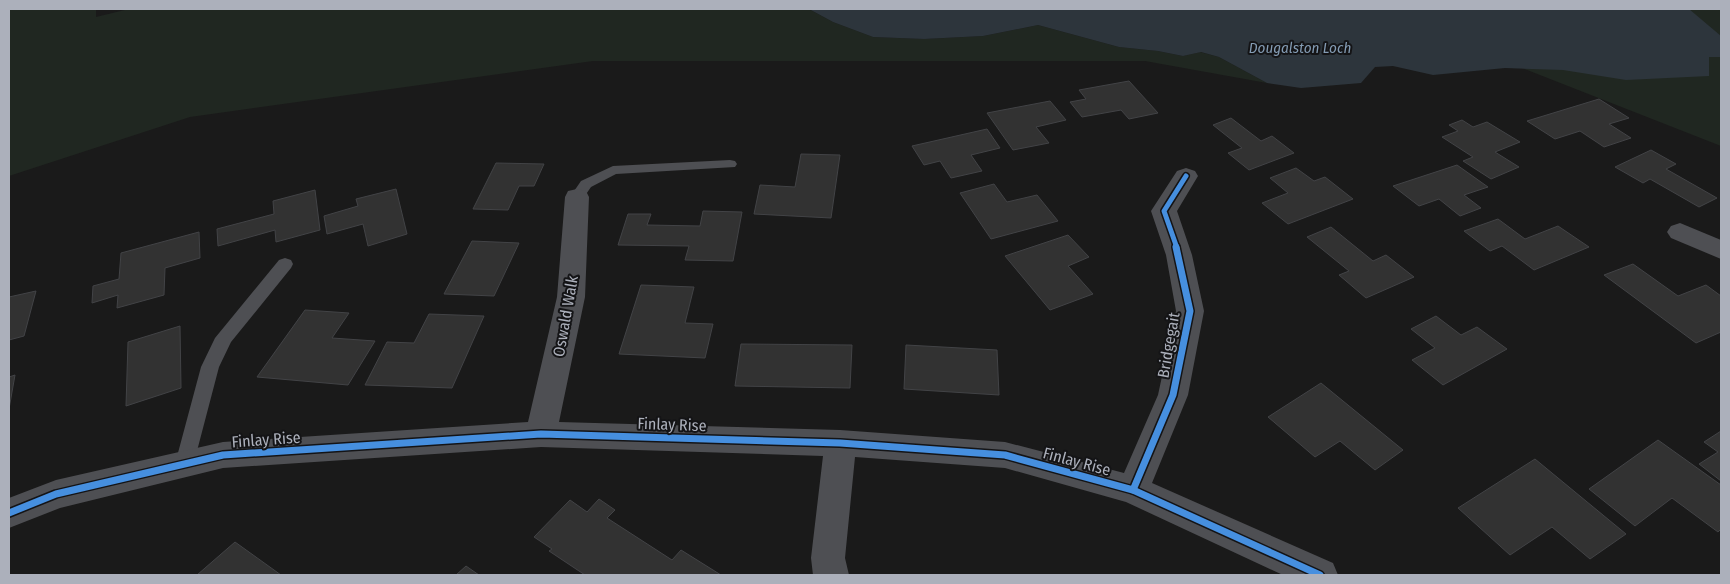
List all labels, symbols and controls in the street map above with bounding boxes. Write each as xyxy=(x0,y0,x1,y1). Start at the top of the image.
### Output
water label: Dougalston Loch xyxy=(1249,39,1351,57)
street label: Oswald Walk xyxy=(549,273,582,358)
street label: Bridgegait xyxy=(1153,310,1184,379)
street label: Finlay Rise xyxy=(637,414,707,435)
street label: Finlay Rise xyxy=(231,428,301,451)
street label: Finlay Rise xyxy=(1041,443,1113,480)

